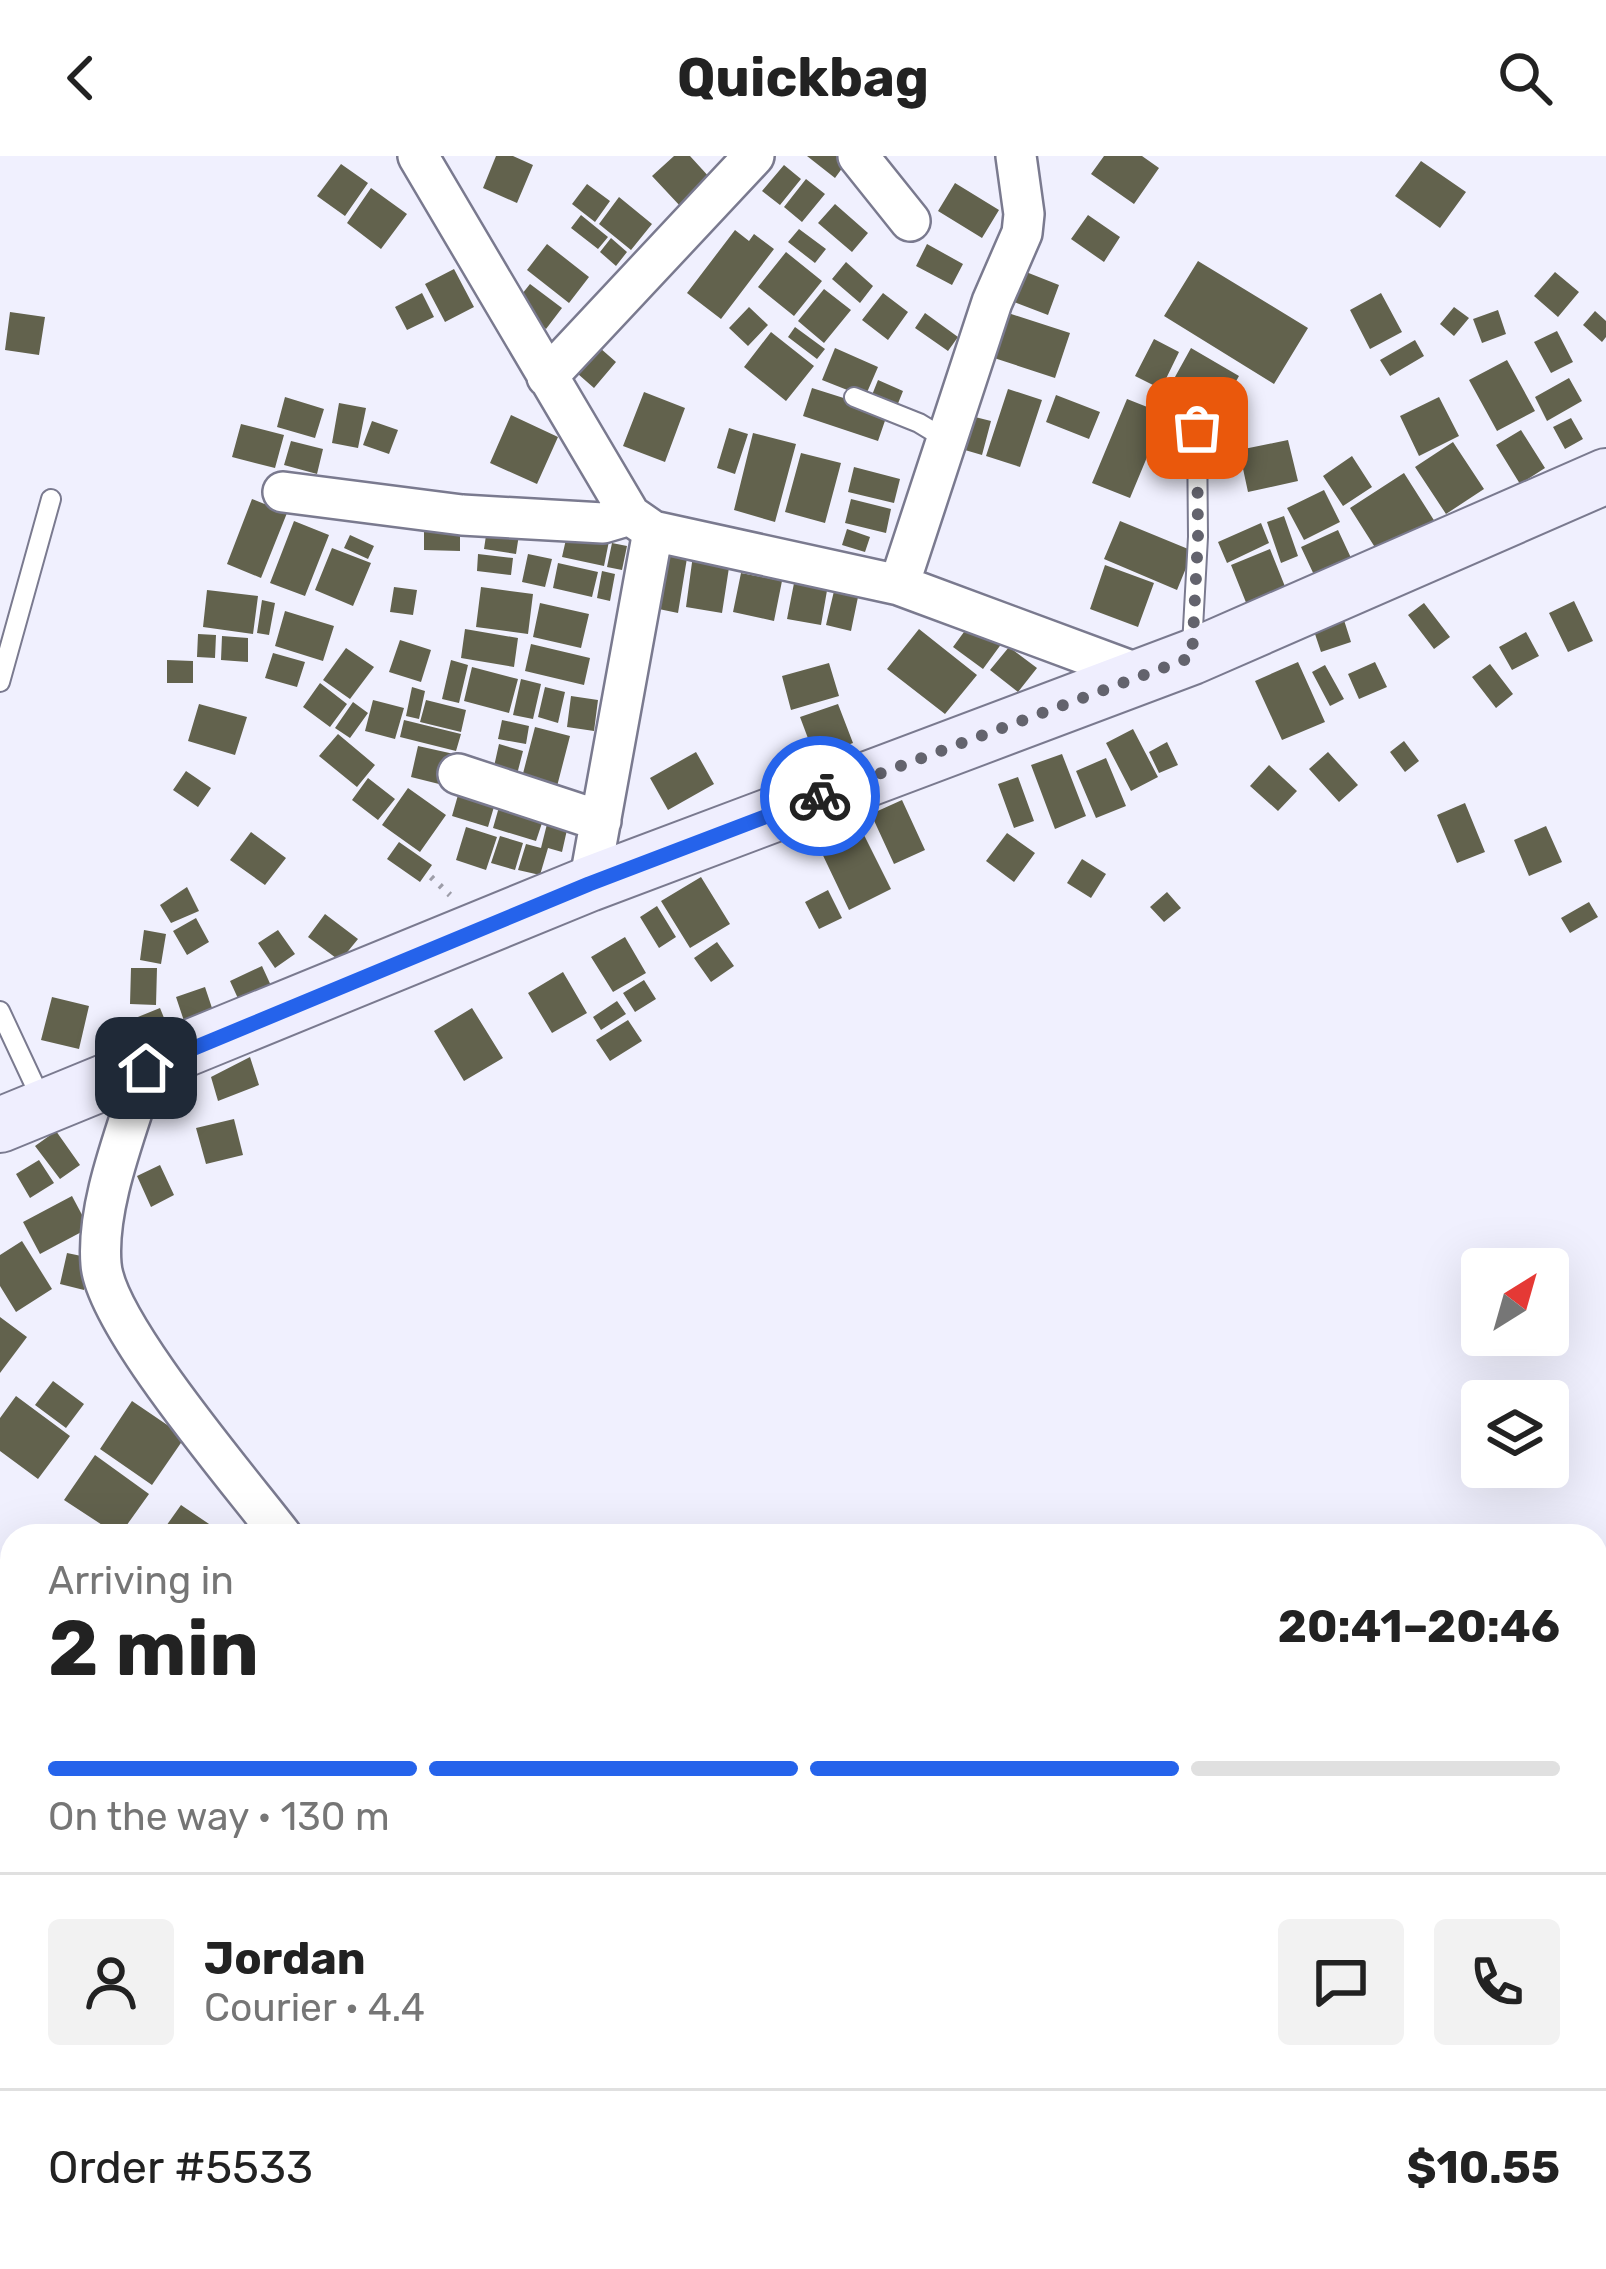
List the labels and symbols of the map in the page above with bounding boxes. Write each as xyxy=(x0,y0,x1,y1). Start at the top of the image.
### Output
pin xyxy=(1146,377,1248,479)
courier xyxy=(760,736,880,856)
pin xyxy=(95,1017,197,1119)
north arrow xyxy=(1461,1248,1569,1356)

